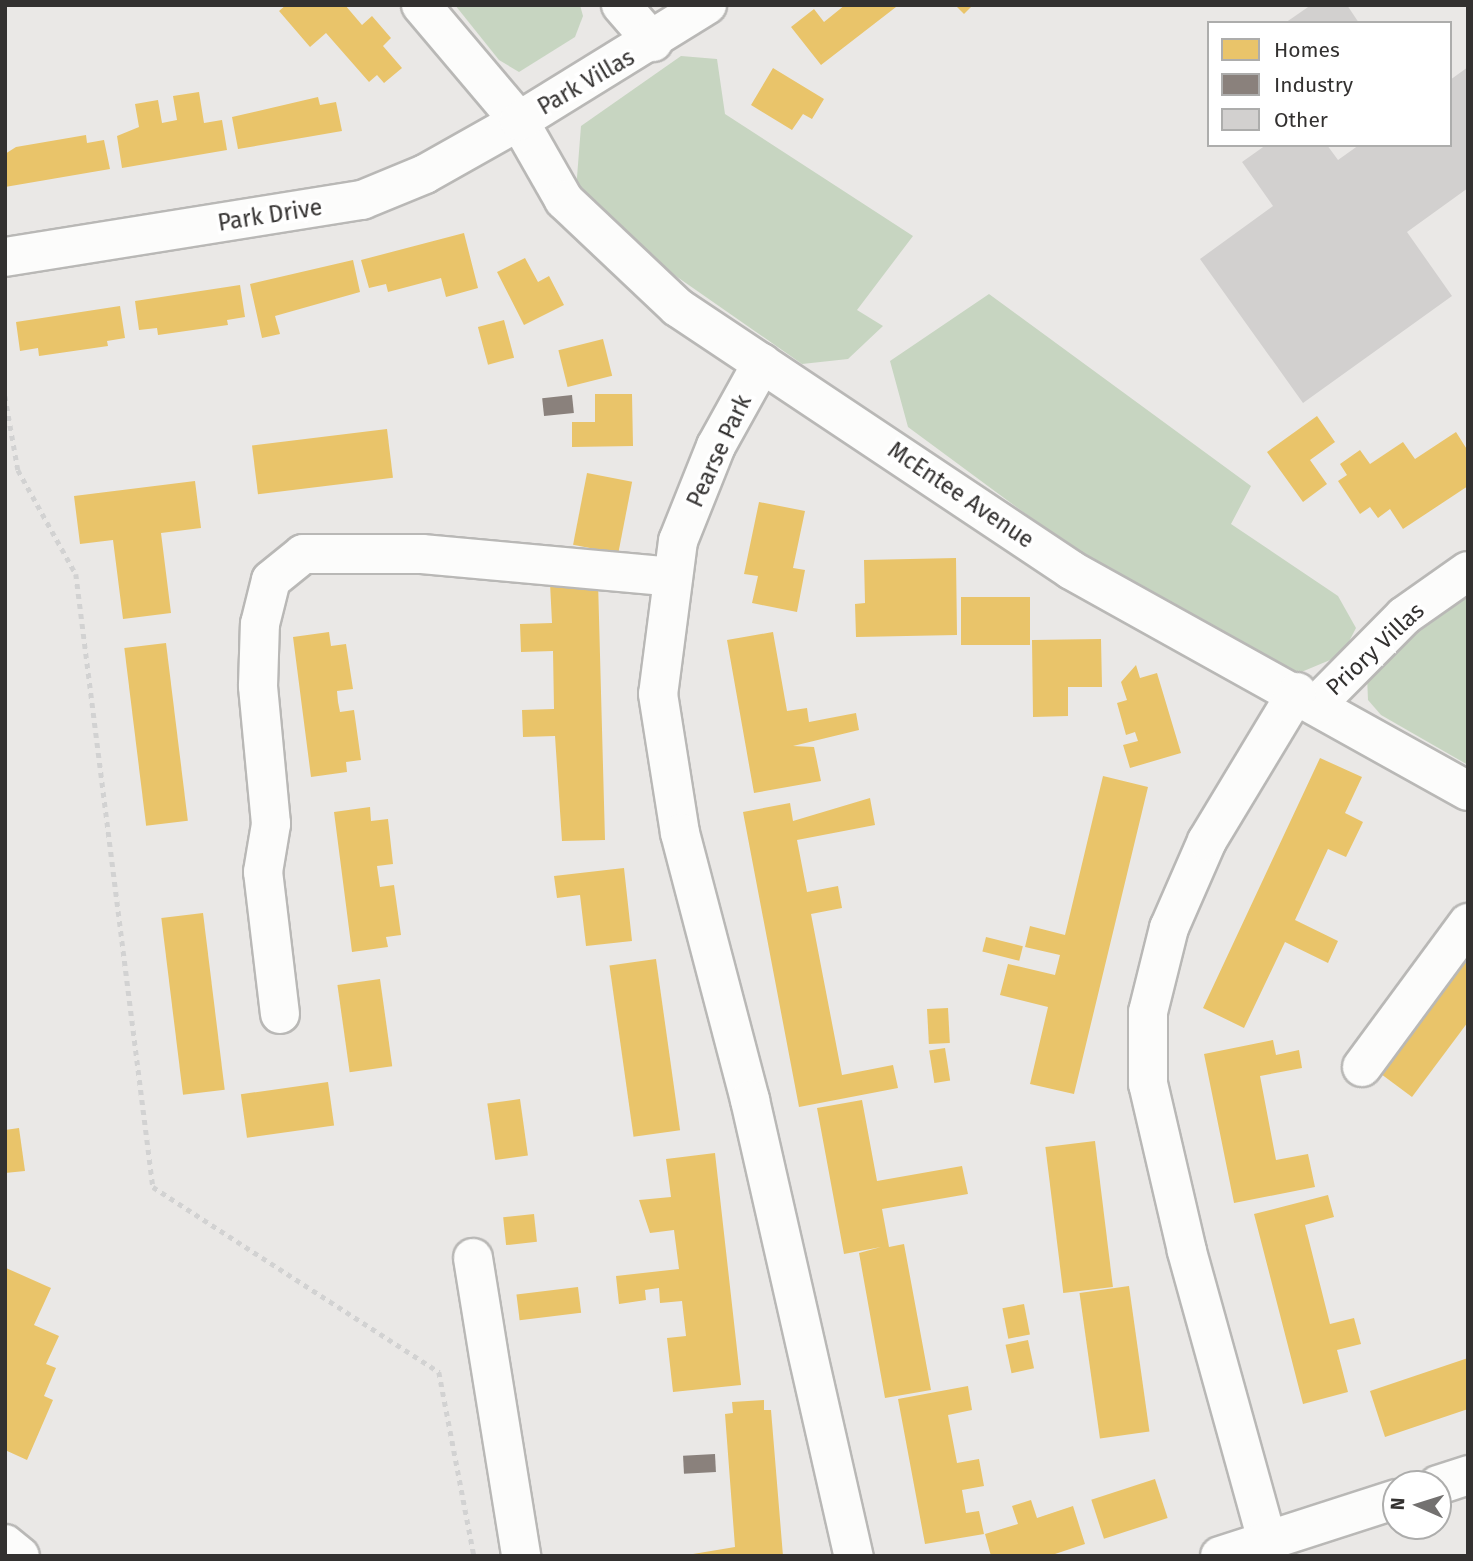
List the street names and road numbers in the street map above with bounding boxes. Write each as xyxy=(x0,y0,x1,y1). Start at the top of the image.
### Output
street label: Park Villas xyxy=(533,43,639,121)
street label: Park Drive xyxy=(216,193,324,237)
street label: Pearse Park xyxy=(681,390,757,512)
street label: McEntee Avenue xyxy=(883,436,1039,554)
street label: Priory Villas xyxy=(1320,597,1430,701)

